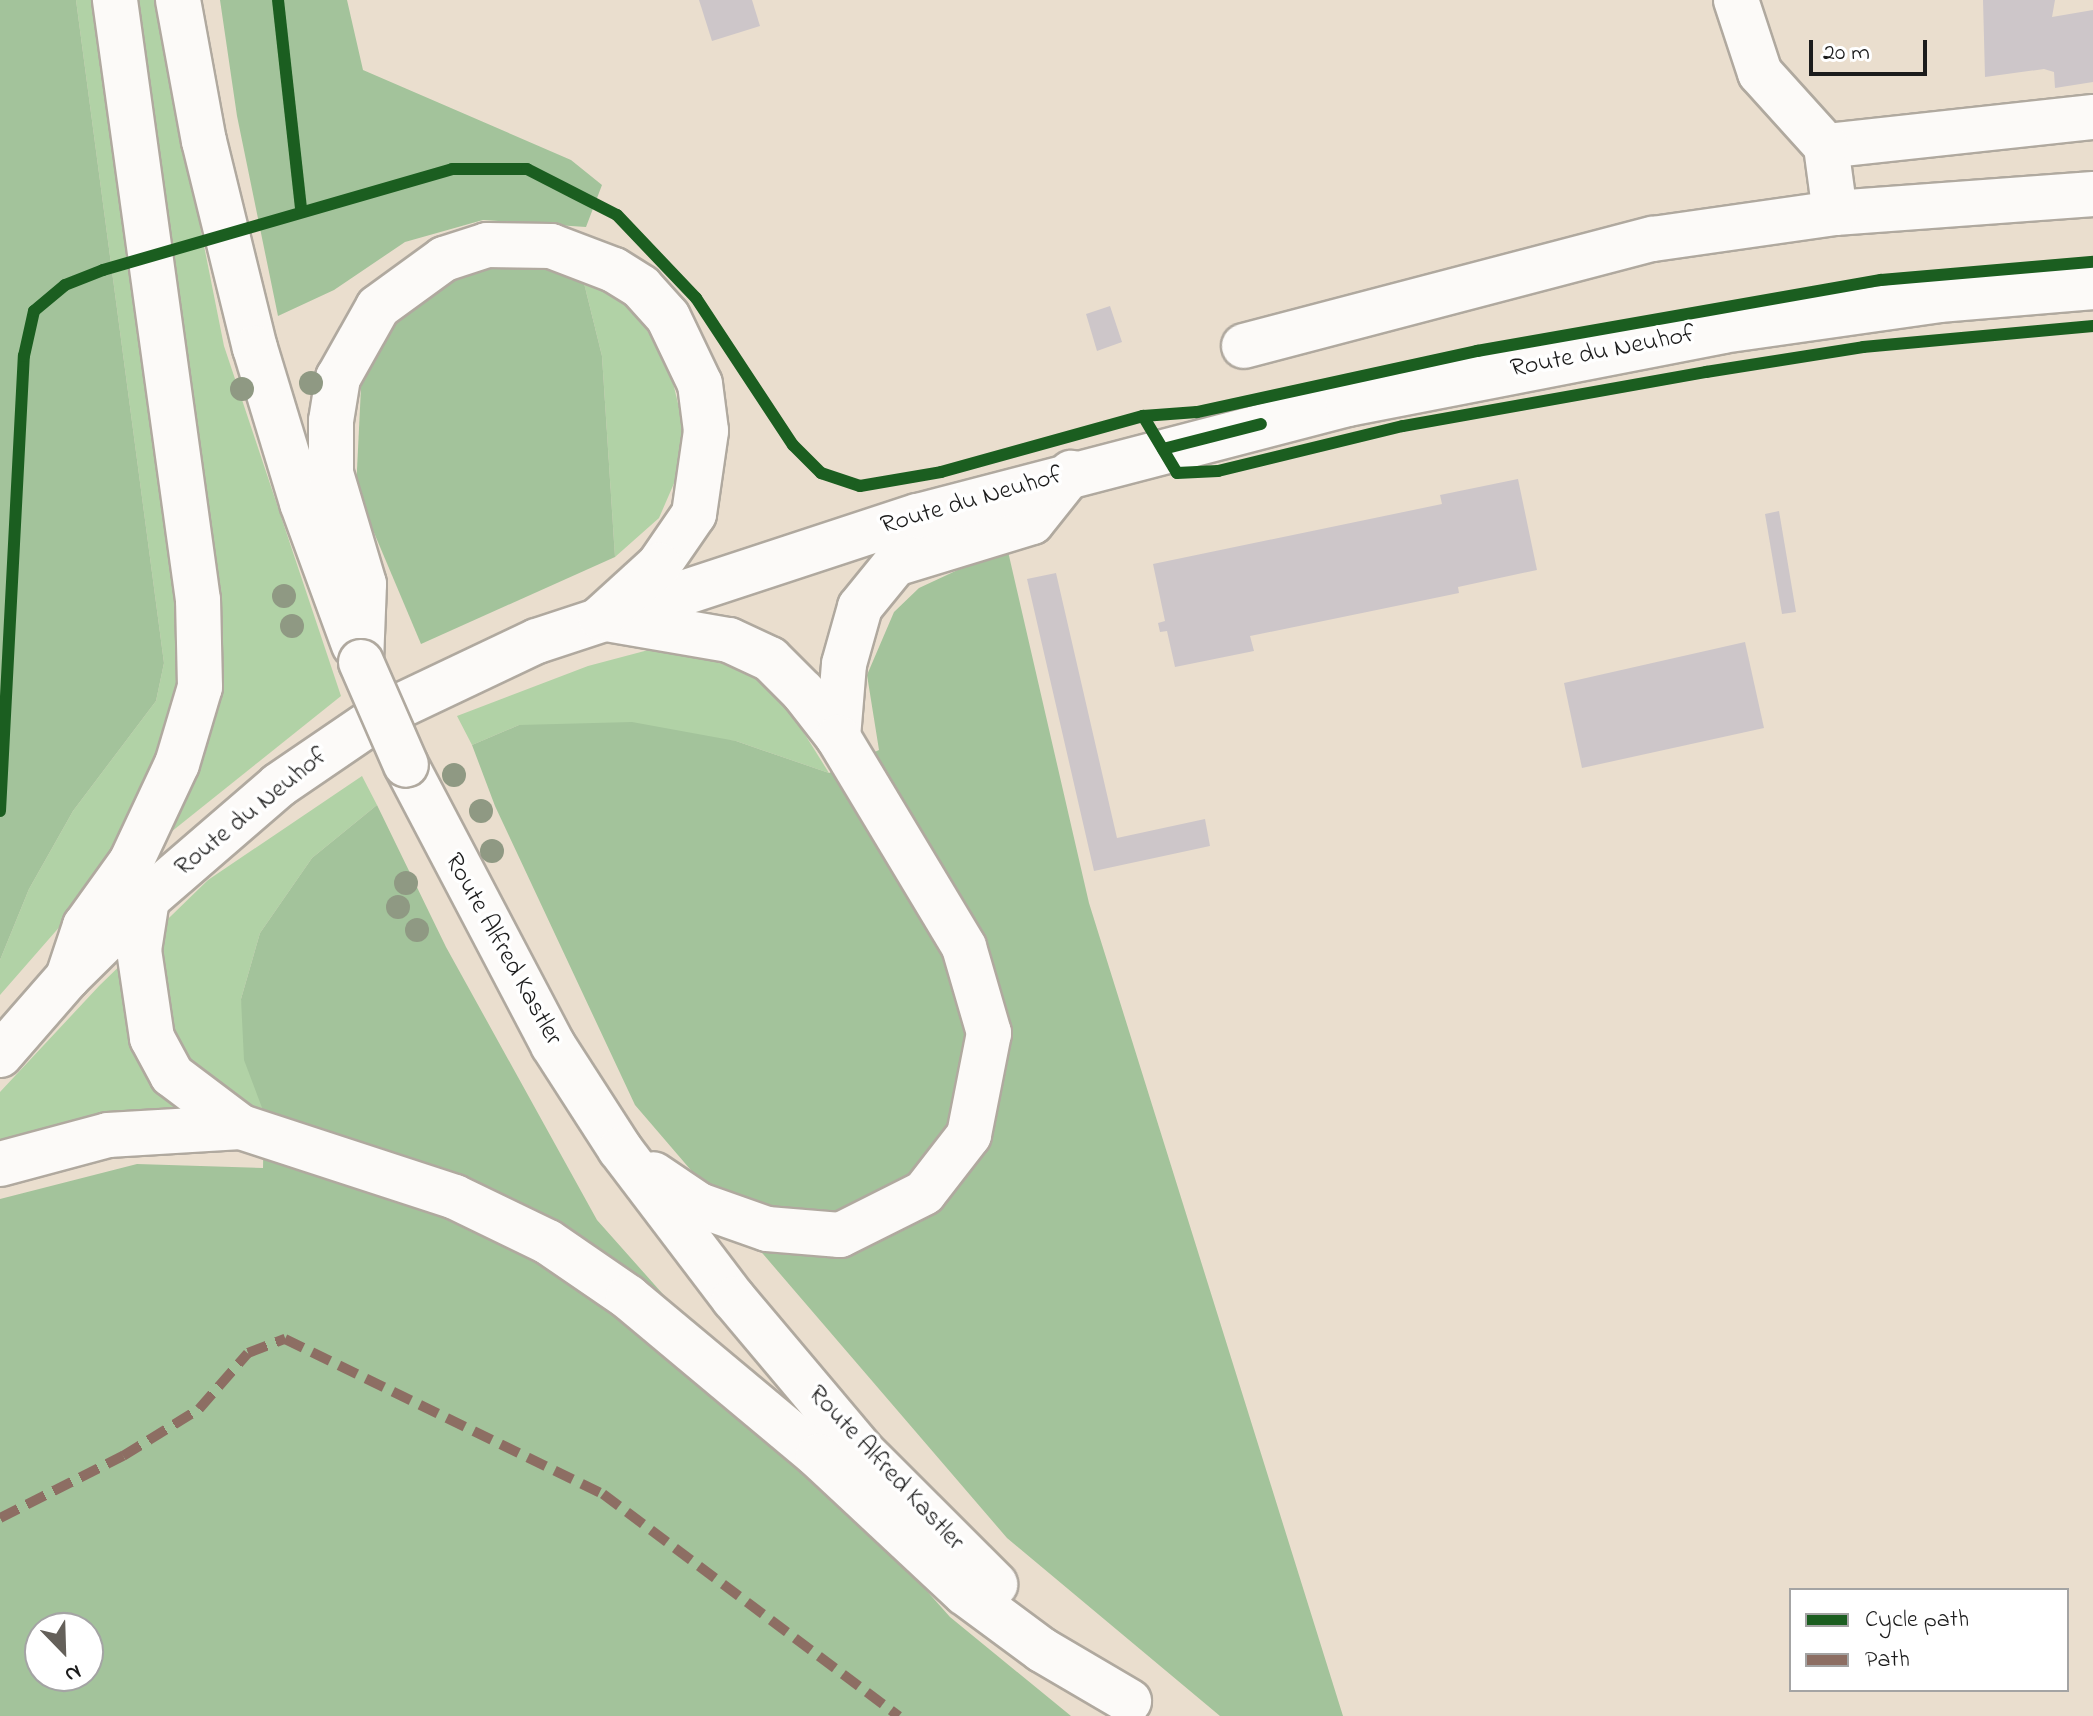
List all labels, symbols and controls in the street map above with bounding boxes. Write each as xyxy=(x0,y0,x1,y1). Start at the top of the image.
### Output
scale bar xyxy=(1813,24,1931,74)
text: 20 m xyxy=(1823,36,1870,71)
street label: Route du Neuhof xyxy=(1508,320,1698,386)
street label: Route du Neuhof xyxy=(878,461,1066,543)
street label: Route du Neuhof xyxy=(169,742,335,884)
street label: Route Alfred Kastler xyxy=(436,849,568,1051)
street label: Route Alfred Kastler xyxy=(800,1380,970,1558)
legend xyxy=(1789,1588,2069,1692)
text: Cycle path xyxy=(1865,1603,1969,1638)
north arrow xyxy=(24,1612,104,1692)
text: Path xyxy=(1865,1643,1910,1678)
text: N xyxy=(60,1655,86,1690)

